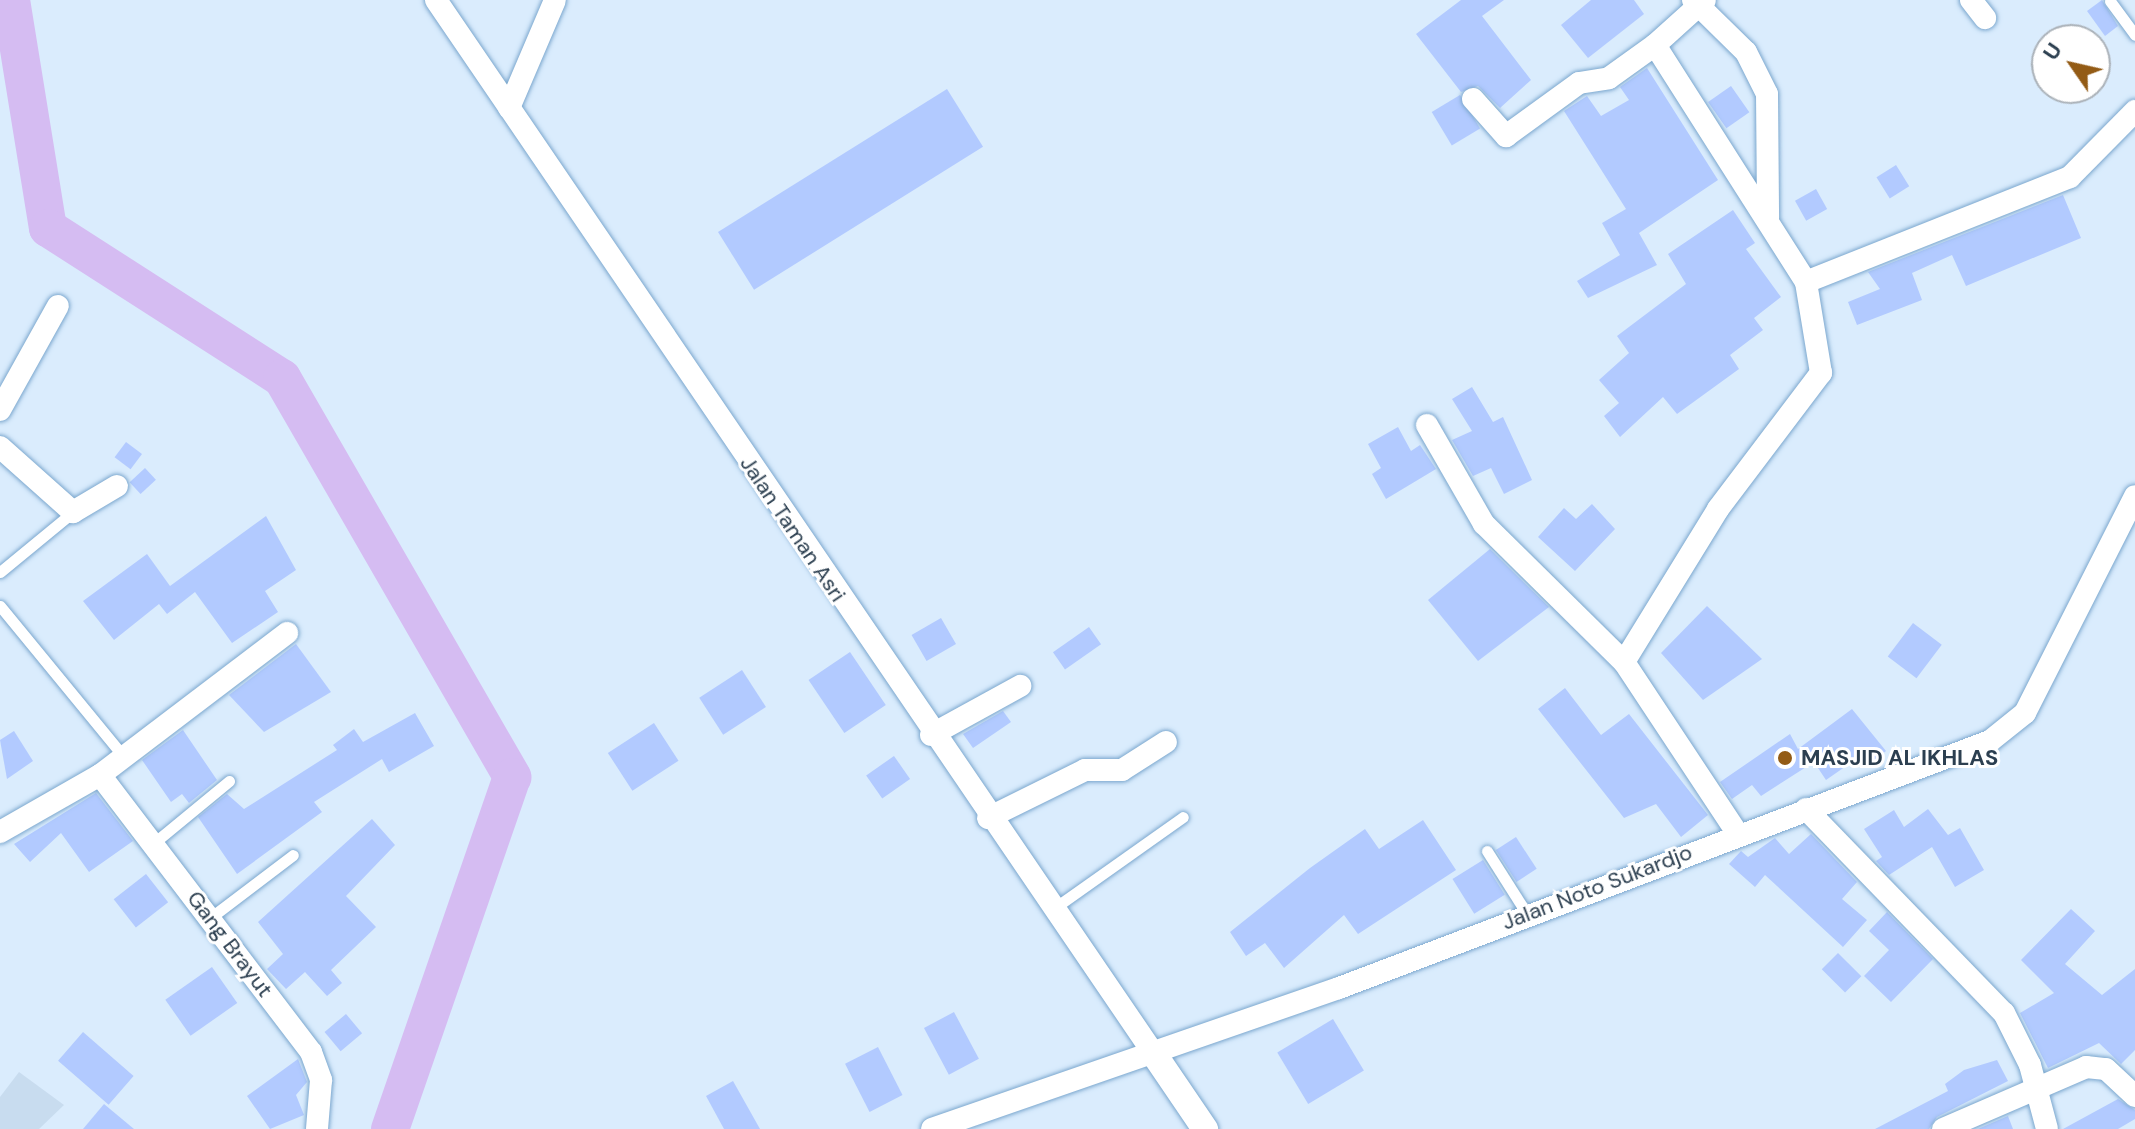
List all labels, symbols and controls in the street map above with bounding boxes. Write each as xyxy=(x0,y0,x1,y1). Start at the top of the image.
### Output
north arrow xyxy=(2031,24,2111,104)
text: U xyxy=(2036,37,2069,66)
street label: Jalan Taman Asri xyxy=(734,451,852,607)
place label: MASJID AL IKHLAS xyxy=(1801,745,1998,771)
marker: MASJID AL IKHLAS xyxy=(1776,749,1794,767)
street label: Jalan Noto Sukardjo xyxy=(1498,839,1696,935)
street label: Gang Brayut xyxy=(182,886,278,1002)

